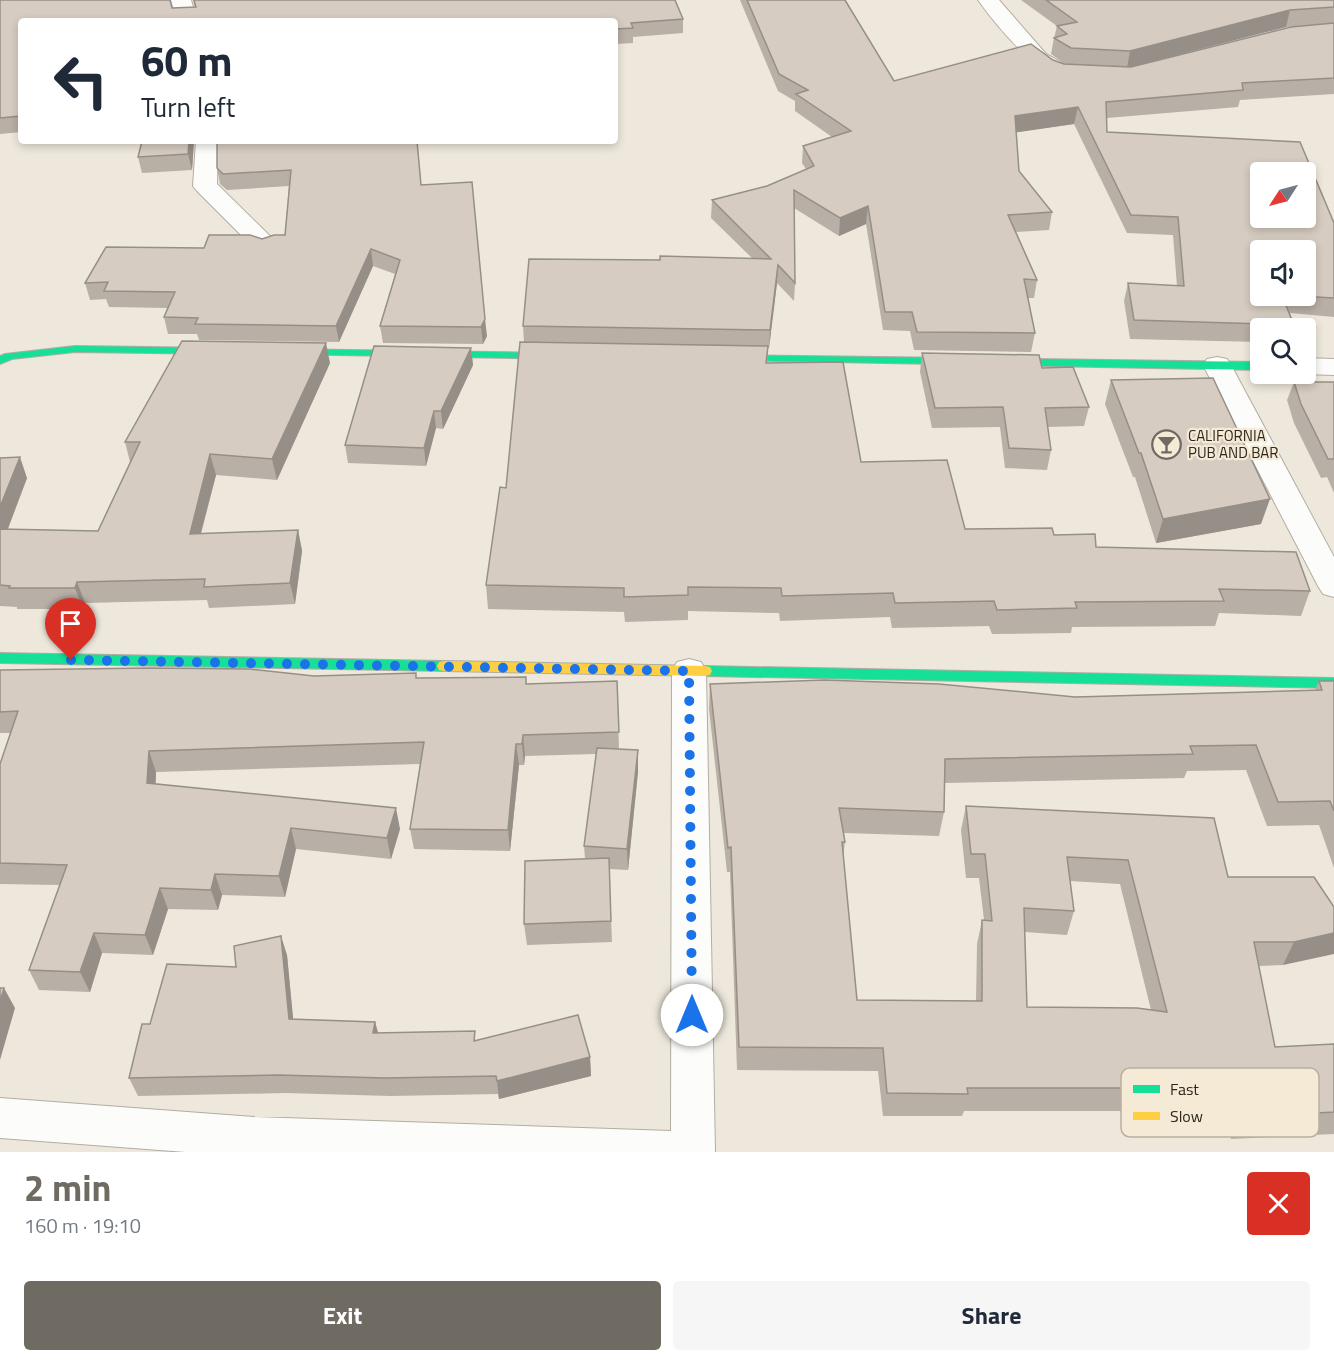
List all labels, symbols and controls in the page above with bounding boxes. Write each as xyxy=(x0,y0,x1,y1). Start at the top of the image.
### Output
text: 60 m xyxy=(141,28,233,92)
icon: left xyxy=(42,42,120,120)
text: Turn left xyxy=(141,86,235,127)
north arrow xyxy=(1250,162,1316,228)
map controls xyxy=(1250,162,1316,384)
button: sound xyxy=(1250,240,1316,306)
button: search xyxy=(1250,318,1316,384)
place label: CALIFORNIA PUB AND BAR xyxy=(1188,424,1278,464)
bar icon: CALIFORNIA PUB AND BAR xyxy=(1151,428,1183,460)
pin xyxy=(45,598,96,660)
icon: arrive xyxy=(54,607,87,640)
position arrow xyxy=(660,983,724,1047)
legend xyxy=(1121,1068,1319,1137)
text: Fast xyxy=(1170,1077,1199,1101)
text: Slow xyxy=(1170,1104,1203,1128)
text: 2 min xyxy=(24,1160,111,1215)
button: close xyxy=(1247,1172,1310,1235)
text: 160 m · 19:10 xyxy=(24,1210,141,1241)
button: Exit xyxy=(24,1281,661,1350)
button: Share xyxy=(673,1281,1310,1350)

